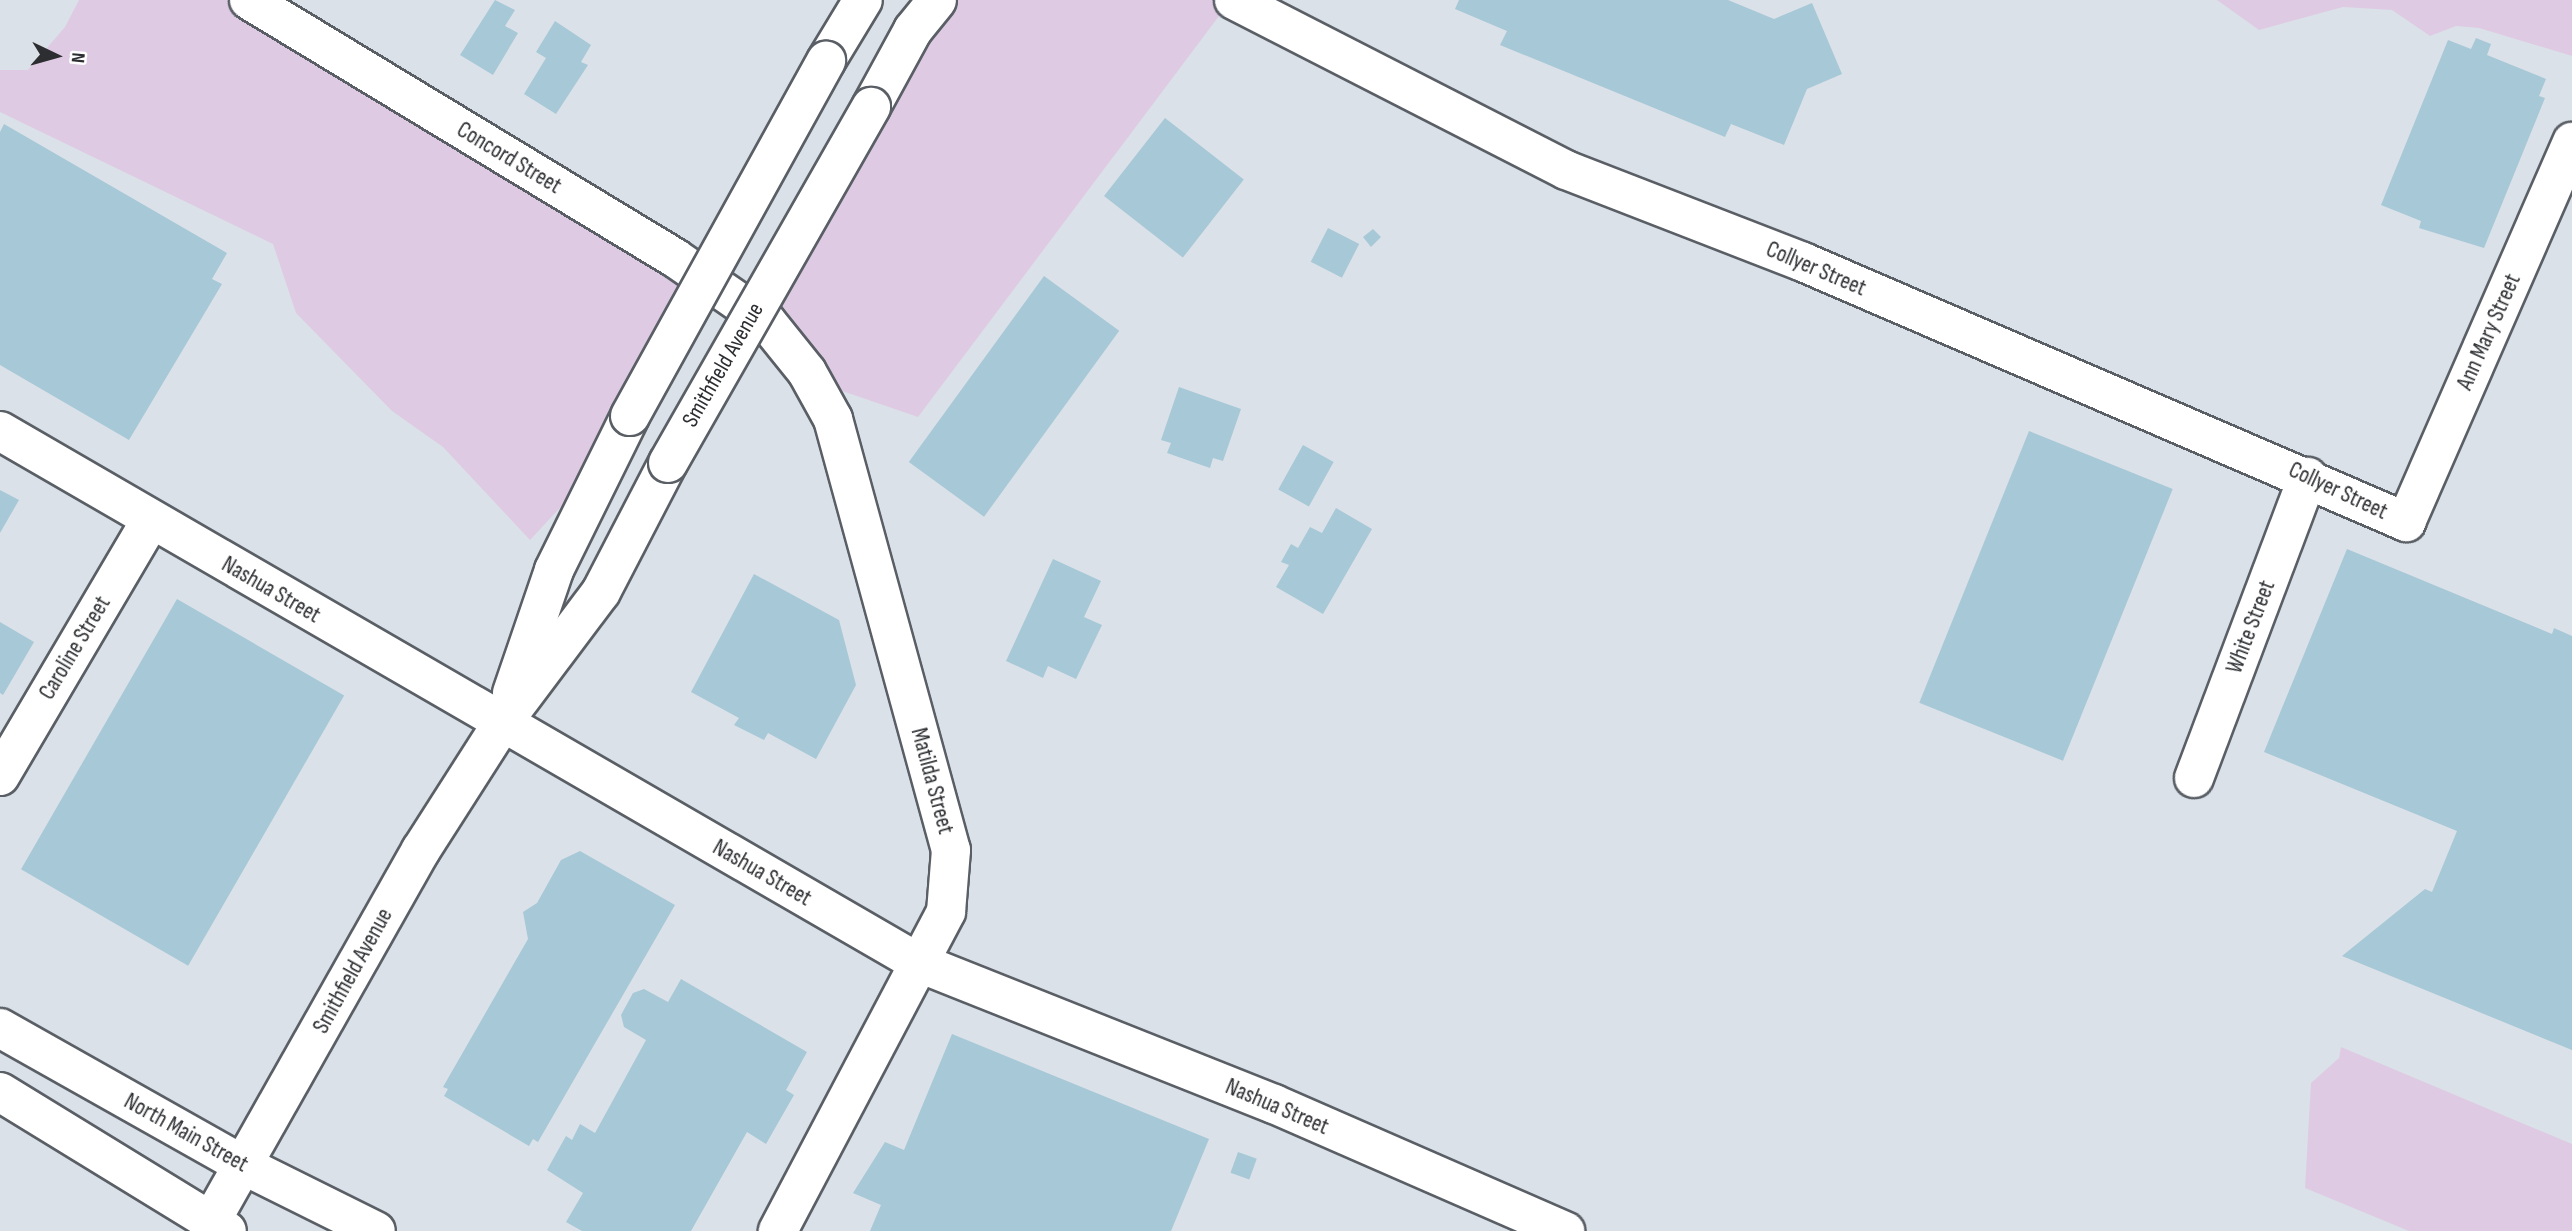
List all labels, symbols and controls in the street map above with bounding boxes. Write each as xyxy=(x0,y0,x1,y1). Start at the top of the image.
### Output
north arrow xyxy=(21,21,91,91)
text: N xyxy=(66,52,89,64)
street label: Concord Street xyxy=(452,116,566,200)
street label: Collyer Street xyxy=(1762,236,1870,302)
street label: Ann Mary Street xyxy=(2451,270,2527,394)
street label: Smithfield Avenue xyxy=(676,298,770,432)
street label: Collyer Street xyxy=(2284,456,2392,526)
street label: Nashua Street xyxy=(217,551,325,629)
street label: White Street xyxy=(2221,577,2281,677)
street label: Caroline Street xyxy=(33,591,117,705)
street label: Matilda Street xyxy=(905,725,959,837)
street label: Nashua Street xyxy=(708,834,816,912)
street label: Smithfield Avenue xyxy=(307,904,399,1038)
street label: Nashua Street xyxy=(1221,1073,1333,1141)
street label: North Main Street xyxy=(119,1088,253,1178)

